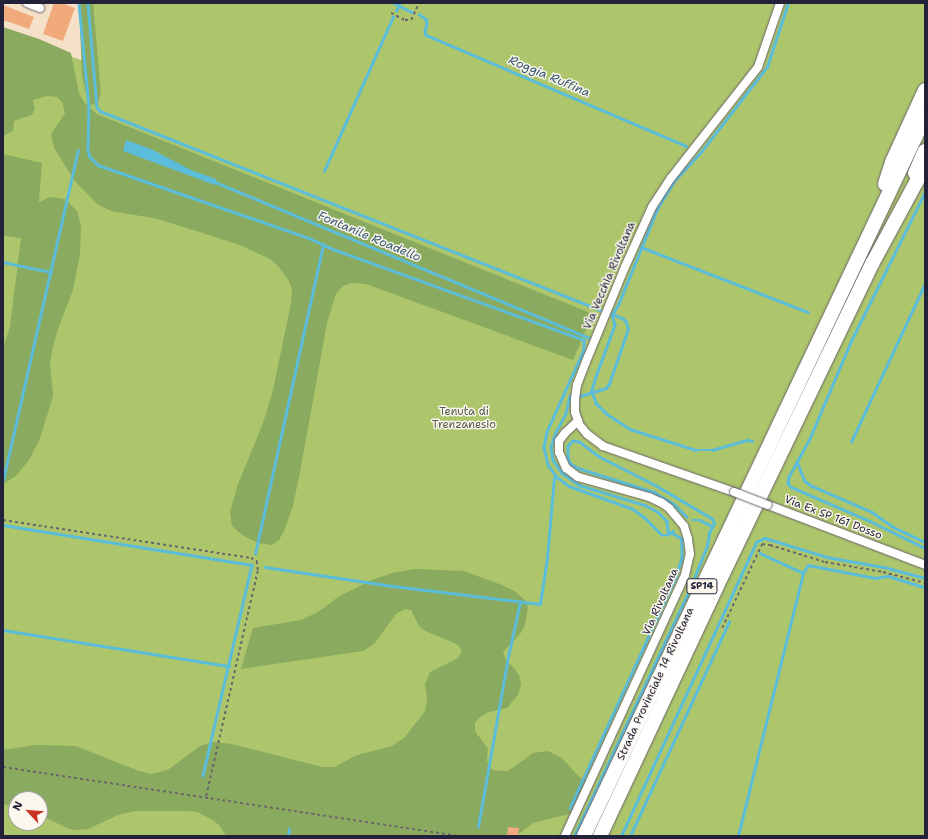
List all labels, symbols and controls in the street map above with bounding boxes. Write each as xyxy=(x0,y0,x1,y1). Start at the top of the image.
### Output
water label: Roggia Ruffina xyxy=(506,53,592,101)
water label: Fontanile Roadello xyxy=(315,209,423,265)
street label: Via Vecchia Rivoltana xyxy=(581,220,639,332)
park label: Tenuta di Trenzanesio xyxy=(432,406,496,432)
street label: Via Ex SP 161 Dosso xyxy=(782,493,884,543)
street label: Via Rivoltana xyxy=(640,566,682,638)
road number: SP14 xyxy=(686,578,718,594)
street label: Strada Provinciale 14 Rivoltana xyxy=(615,605,697,763)
north arrow xyxy=(8,791,48,831)
text: N xyxy=(9,799,26,813)

